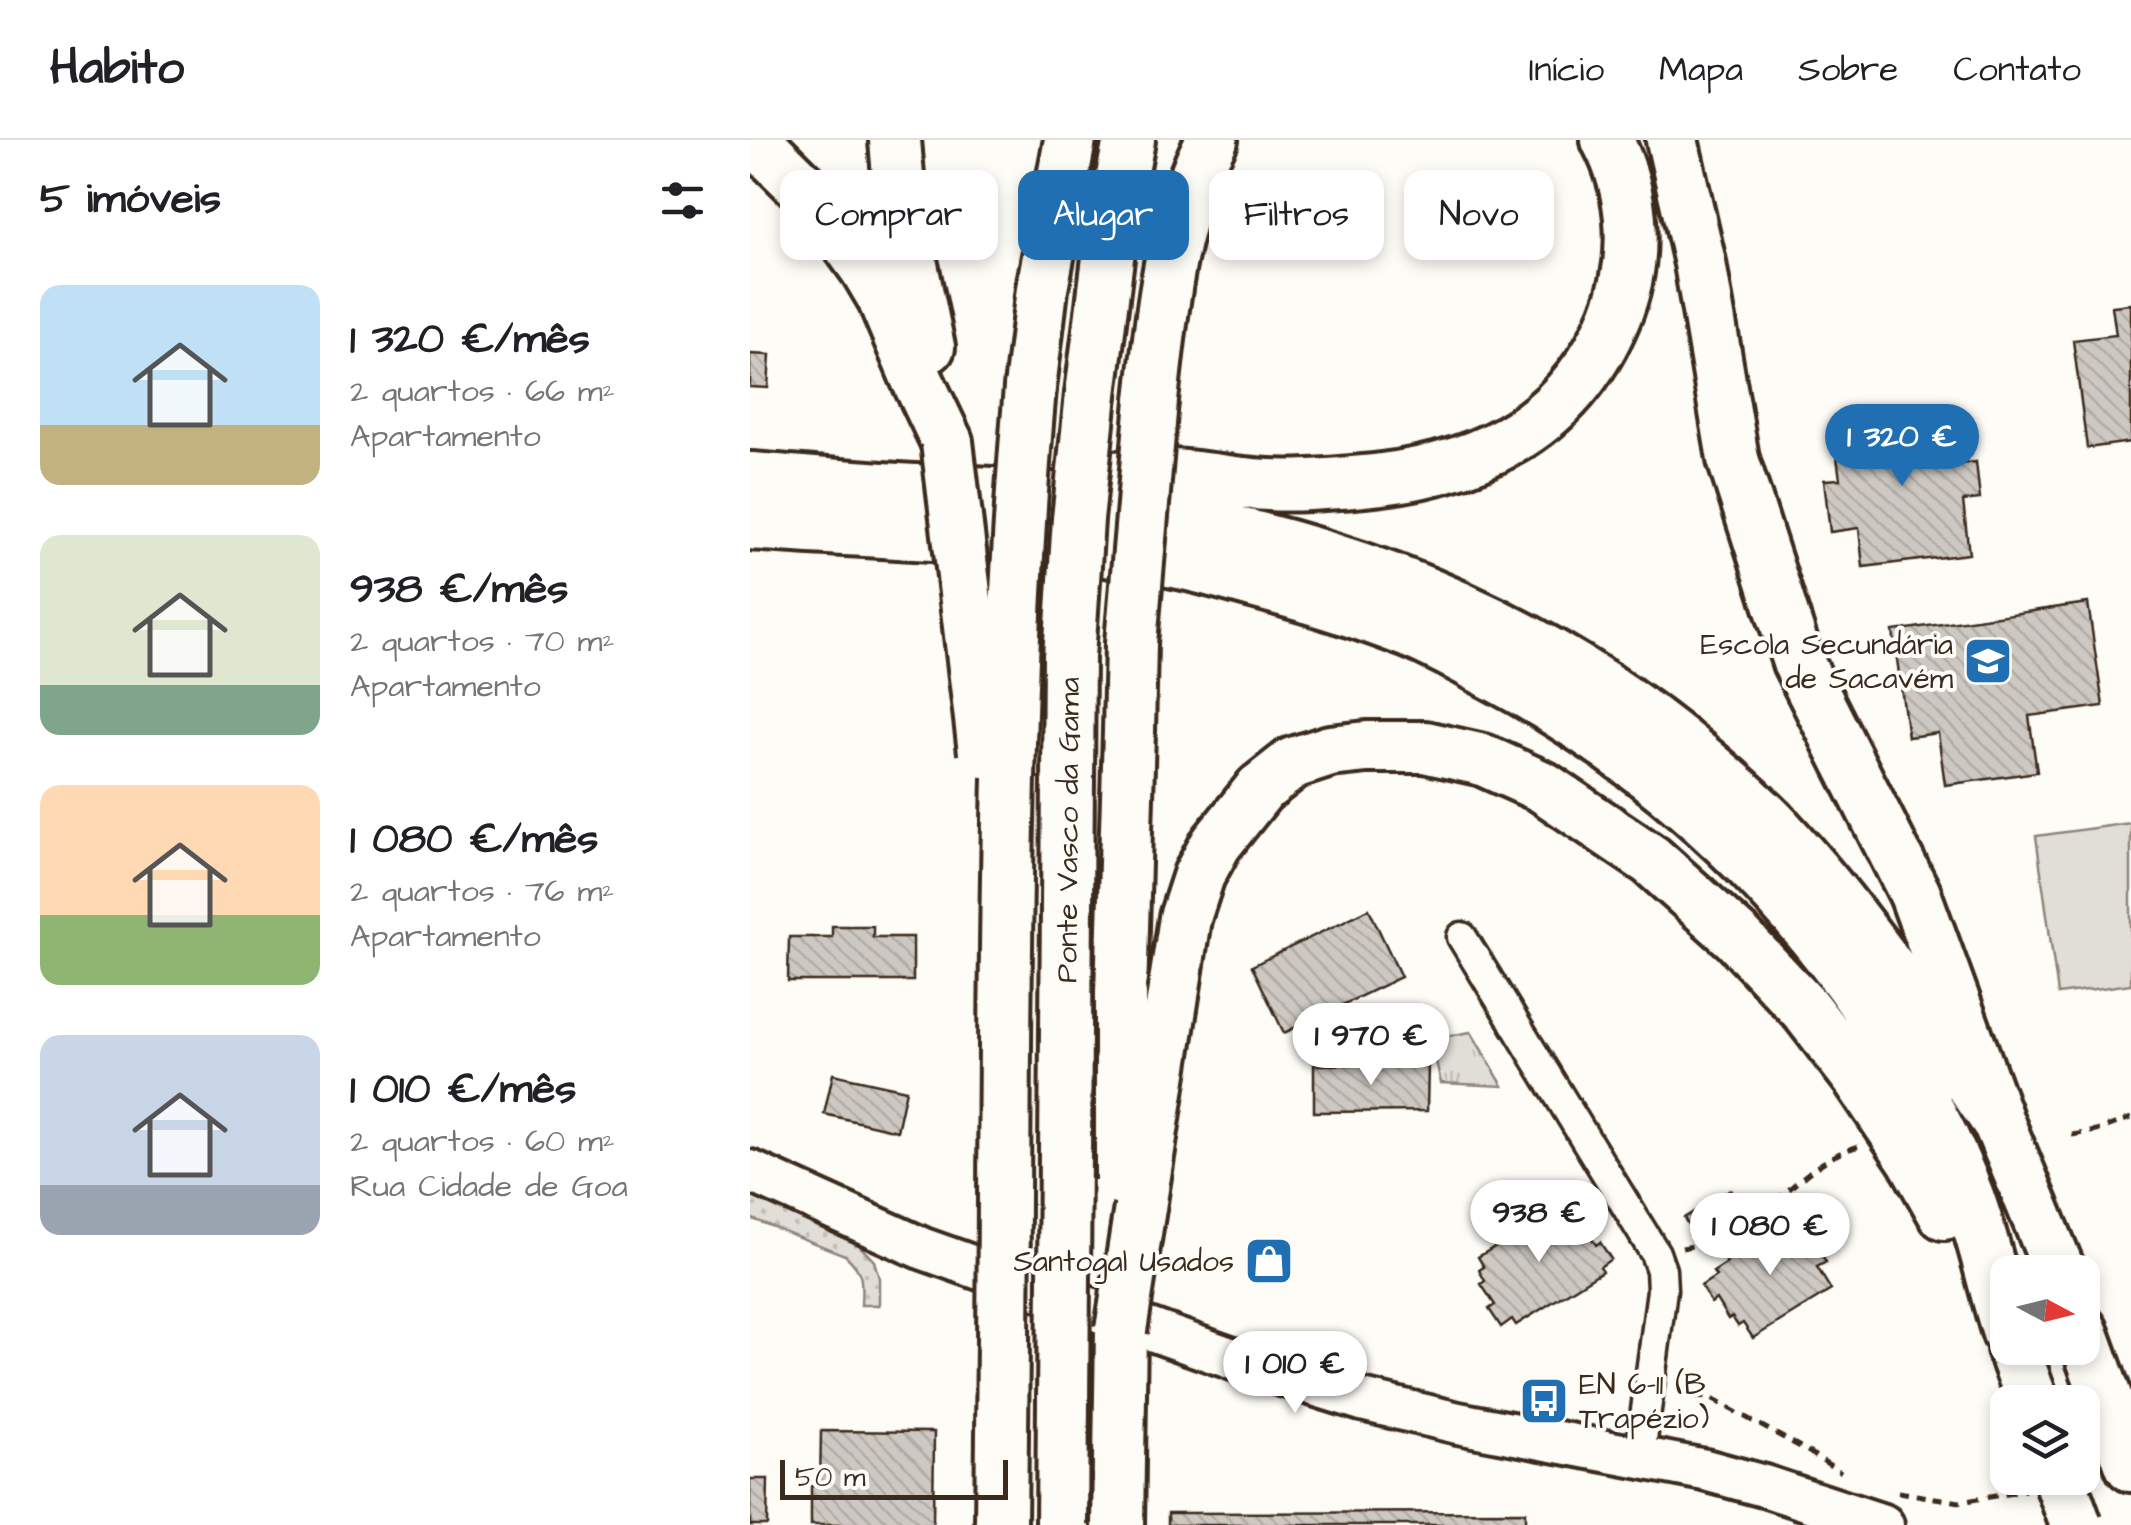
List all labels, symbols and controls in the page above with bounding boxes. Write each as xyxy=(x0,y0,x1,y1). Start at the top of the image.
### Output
text: Habito xyxy=(50,36,184,102)
text: Início xyxy=(1529,45,1604,94)
text: Mapa xyxy=(1659,45,1743,94)
text: Sobre xyxy=(1798,45,1898,94)
text: Contato xyxy=(1953,45,2081,94)
chip: Comprar xyxy=(780,170,998,260)
chip: Alugar xyxy=(1018,170,1189,260)
chip: Filtros xyxy=(1209,170,1384,260)
chip: Novo xyxy=(1404,170,1554,260)
text: 5 imóveis xyxy=(40,171,221,229)
icon: filters xyxy=(655,173,710,228)
text: 1 320 €/mês xyxy=(350,311,590,369)
icon: home xyxy=(120,325,240,445)
text: 2 quartos · 66 m² xyxy=(350,369,615,414)
pin: 1 320 € xyxy=(1810,404,1994,489)
text: Apartamento xyxy=(350,414,541,459)
text: 1 320 € xyxy=(1847,414,1957,459)
text: 938 €/mês xyxy=(350,561,568,619)
icon: home xyxy=(120,575,240,695)
text: 2 quartos · 70 m² xyxy=(350,619,614,664)
place label: Escola Secundária de Sacavém xyxy=(1701,624,1954,700)
school or university icon: Escola Secundária de Sacavém xyxy=(1962,635,2014,687)
text: Apartamento xyxy=(350,664,541,709)
street label: Ponte Vasco da Gama xyxy=(1046,677,1091,983)
text: 1 080 €/mês xyxy=(350,811,598,869)
icon: home xyxy=(120,825,240,945)
text: 2 quartos · 76 m² xyxy=(350,869,614,914)
text: Apartamento xyxy=(350,914,541,959)
pin: 1 970 € xyxy=(1279,1003,1463,1088)
text: 1 970 € xyxy=(1314,1013,1428,1058)
text: 1 010 €/mês xyxy=(350,1061,576,1119)
icon: home xyxy=(120,1075,240,1195)
text: 2 quartos · 60 m² xyxy=(350,1119,615,1164)
text: Rua Cidade de Goa xyxy=(350,1164,628,1209)
pin: 938 € xyxy=(1469,1180,1609,1265)
text: 938 € xyxy=(1492,1190,1586,1235)
pin: 1 080 € xyxy=(1678,1193,1862,1278)
text: 1 080 € xyxy=(1712,1203,1828,1248)
shop icon: Santogal Usados xyxy=(1243,1235,1295,1287)
place label: Santogal Usados xyxy=(1014,1241,1234,1284)
north arrow xyxy=(1990,1255,2100,1365)
map controls xyxy=(1990,1255,2100,1495)
pin: 1 010 € xyxy=(1203,1331,1387,1416)
text: 1 010 € xyxy=(1245,1341,1345,1386)
place label: EN 6-11 (B Trapézio) xyxy=(1579,1364,1709,1440)
bus stop icon: EN 6-11 (B Trapézio) xyxy=(1518,1375,1570,1427)
button: layers xyxy=(1990,1385,2100,1495)
scale bar xyxy=(780,1455,1008,1500)
text: 50 m xyxy=(795,1458,866,1497)

